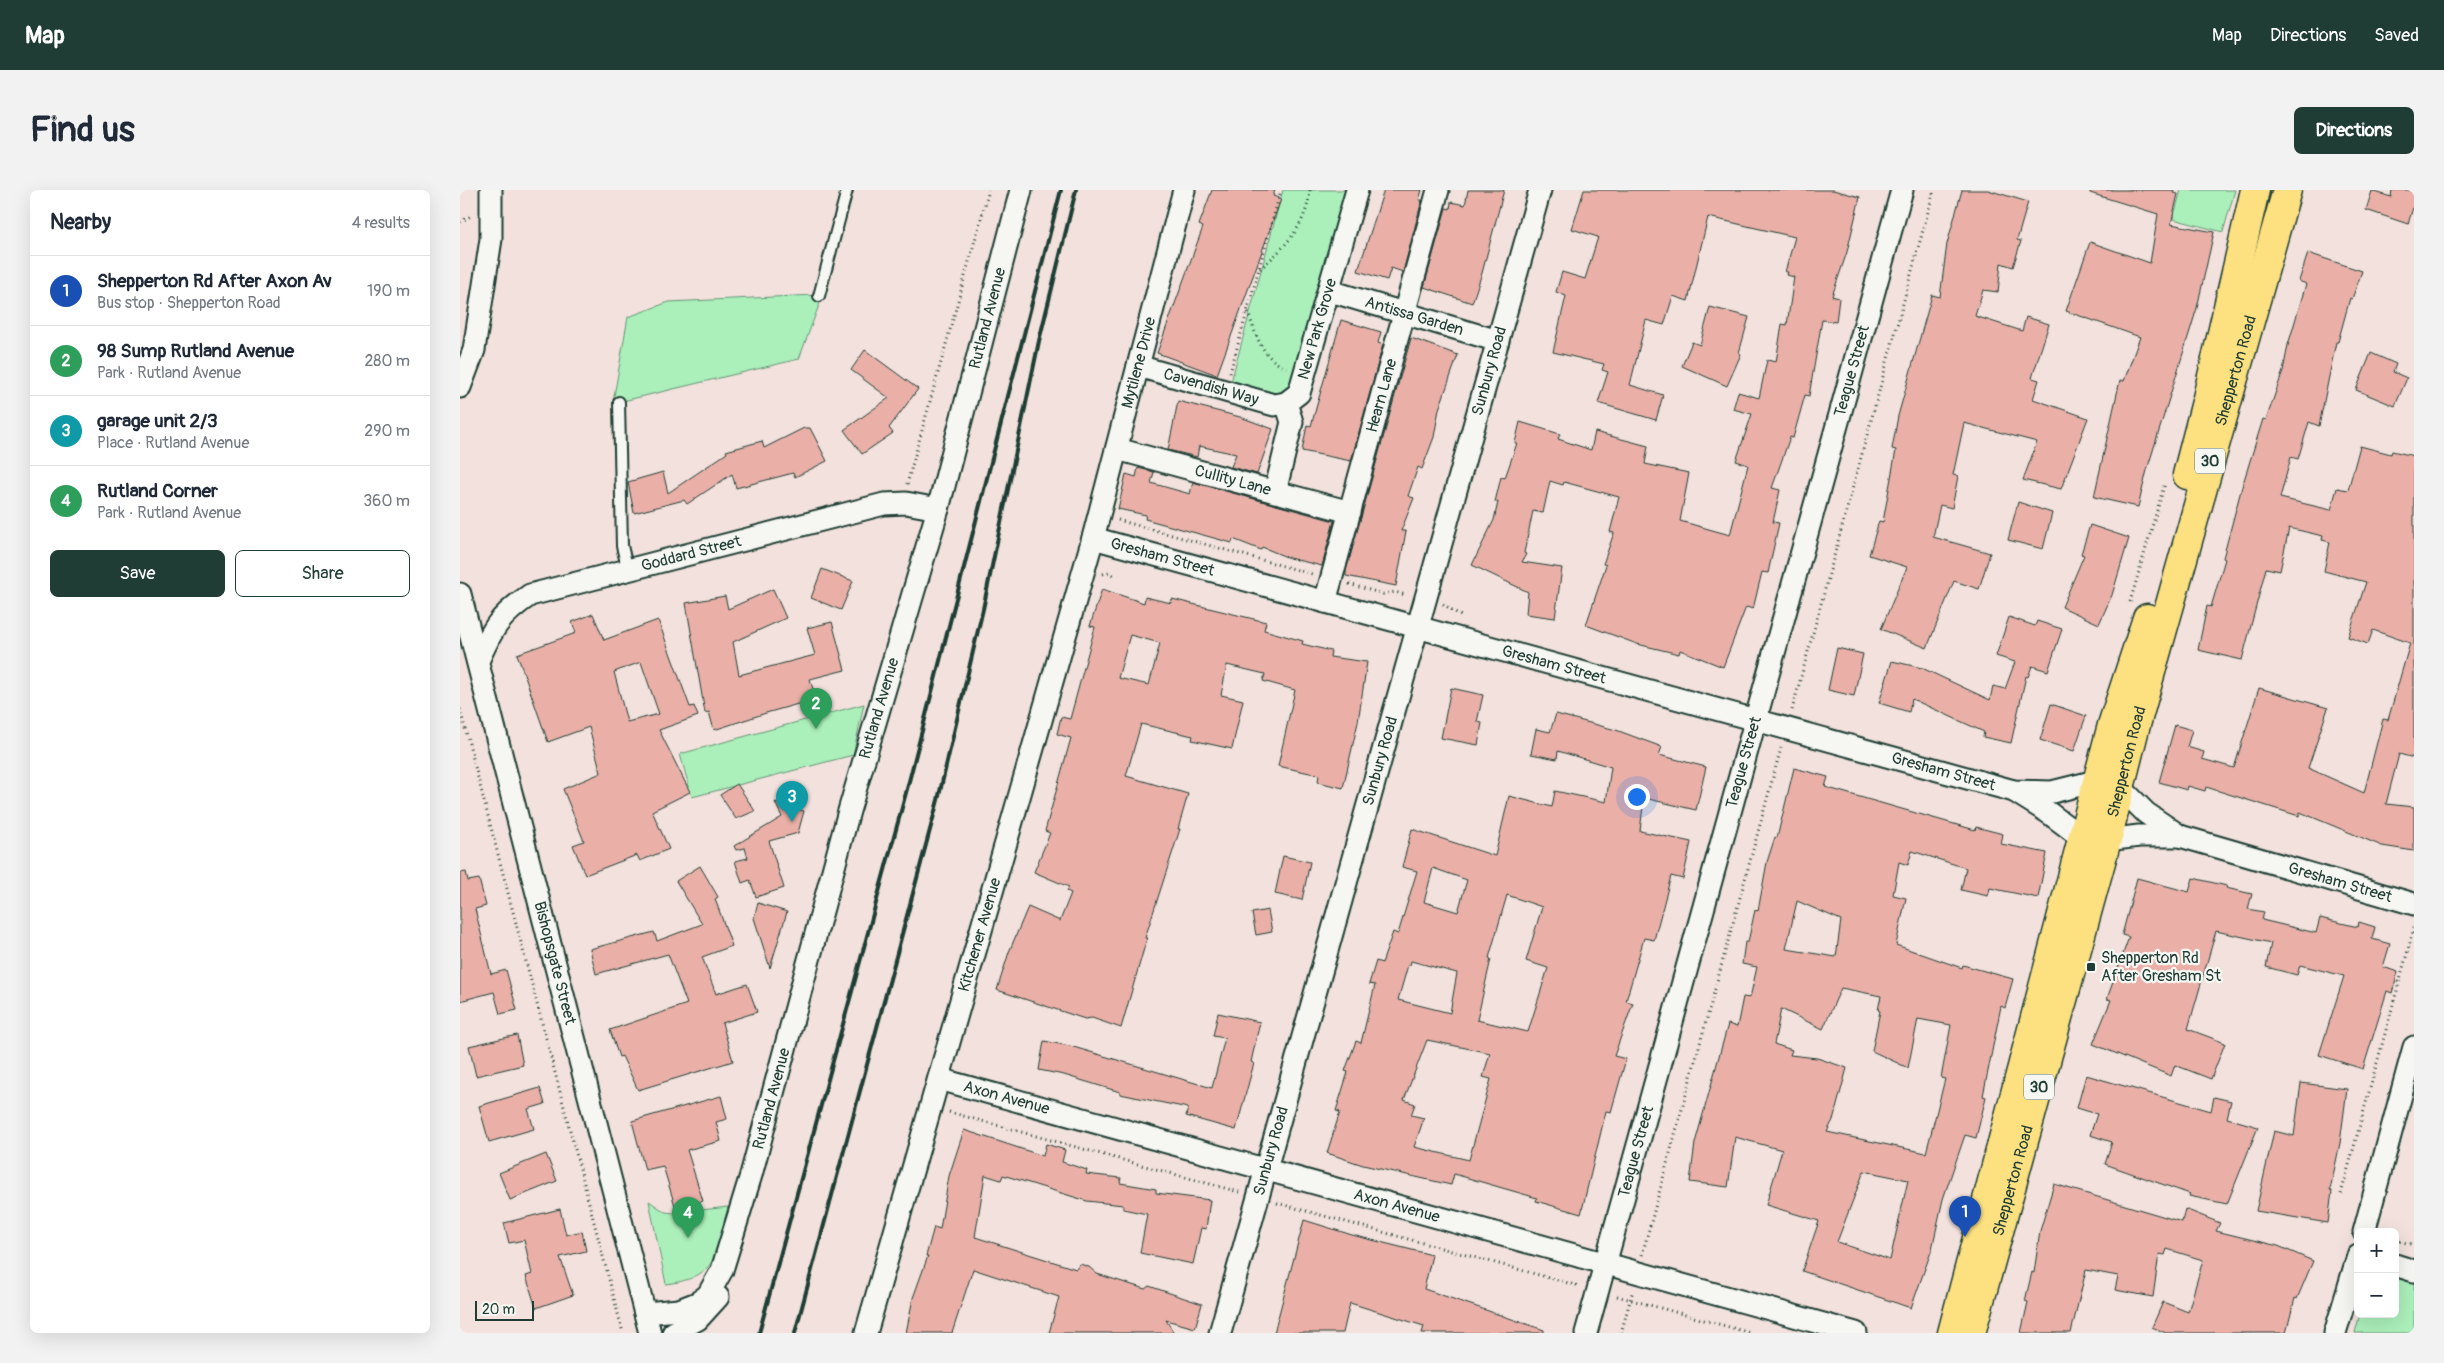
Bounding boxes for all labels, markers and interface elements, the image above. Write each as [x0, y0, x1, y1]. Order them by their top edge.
text: Map [25, 21, 65, 50]
text: Map [2212, 24, 2242, 47]
text: Directions [2270, 24, 2346, 47]
text: Saved [2374, 24, 2419, 47]
button: Directions [2294, 107, 2414, 154]
text: Find us [30, 108, 135, 152]
text: Nearby [50, 209, 111, 236]
text: 4 results [352, 213, 410, 233]
street label: Rutland Avenue [965, 265, 1010, 371]
text: Shepperton Rd After Axon Av [97, 269, 332, 293]
street label: New Park Grove [1293, 276, 1341, 382]
text: 1 [63, 281, 69, 301]
text: 190 m [367, 281, 410, 301]
street label: Antissa Garden [1363, 292, 1466, 340]
text: Bus stop · Shepperton Road [97, 293, 281, 313]
street label: Shepperton Road [2211, 313, 2261, 428]
street label: Mytilene Drive [1117, 315, 1160, 411]
street label: Teague Street [1830, 323, 1874, 419]
street label: Sunbury Road [1467, 324, 1511, 418]
text: 98 Sump Rutland Avenue [97, 339, 294, 363]
text: 2 [62, 351, 70, 371]
text: 280 m [364, 351, 410, 371]
street label: Hearn Lane [1362, 356, 1401, 435]
text: Park · Rutland Avenue [97, 363, 241, 383]
street label: Cavendish Way [1161, 364, 1261, 410]
text: garage unit 2/3 [97, 409, 218, 433]
text: 3 [62, 421, 70, 441]
text: 290 m [364, 421, 410, 441]
text: Place · Rutland Avenue [97, 433, 249, 453]
road number: 30 [2195, 448, 2225, 474]
street label: Cullity Lane [1193, 460, 1273, 500]
text: Rutland Corner [97, 479, 218, 503]
text: 4 [61, 491, 71, 511]
text: 360 m [363, 491, 410, 511]
text: Park · Rutland Avenue [97, 503, 241, 523]
street label: Goddard Street [639, 531, 744, 576]
street label: Gresham Street [1108, 533, 1217, 581]
button: Save [50, 550, 225, 597]
button: Share [235, 550, 410, 597]
street label: Gresham Street [1500, 641, 1609, 689]
street label: Rutland Avenue [855, 655, 904, 761]
pin: 2 [800, 688, 832, 729]
street label: Shepperton Road [2103, 704, 2151, 820]
street label: Sunbury Road [1358, 714, 1402, 808]
street label: Teague Street [1722, 714, 1766, 810]
street label: Gresham Street [1889, 748, 1998, 796]
pin: 3 [776, 781, 808, 822]
your location [1624, 784, 1650, 810]
street label: Gresham Street [2286, 858, 2395, 907]
street label: Kitchener Avenue [954, 876, 1005, 994]
street label: Bishopsgate Street [529, 899, 580, 1027]
place label: Shepperton Rd After Gresham St [2101, 948, 2221, 986]
marker: Shepperton Rd After Gresham St [2085, 961, 2097, 973]
street label: Rutland Avenue [748, 1046, 795, 1152]
road number: 30 [2024, 1074, 2054, 1100]
street label: Axon Avenue [961, 1076, 1052, 1119]
street label: Teague Street [1614, 1103, 1658, 1200]
street label: Sunbury Road [1249, 1104, 1293, 1198]
street label: Shepperton Road [1988, 1123, 2038, 1238]
street label: Axon Avenue [1351, 1184, 1442, 1227]
pin: 1 [1949, 1196, 1981, 1237]
pin: 4 [672, 1197, 704, 1238]
map controls [2354, 1228, 2399, 1318]
button: + [2354, 1228, 2399, 1273]
button: − [2354, 1273, 2399, 1318]
scale bar [475, 1298, 534, 1321]
text: 20 m [482, 1301, 515, 1318]

